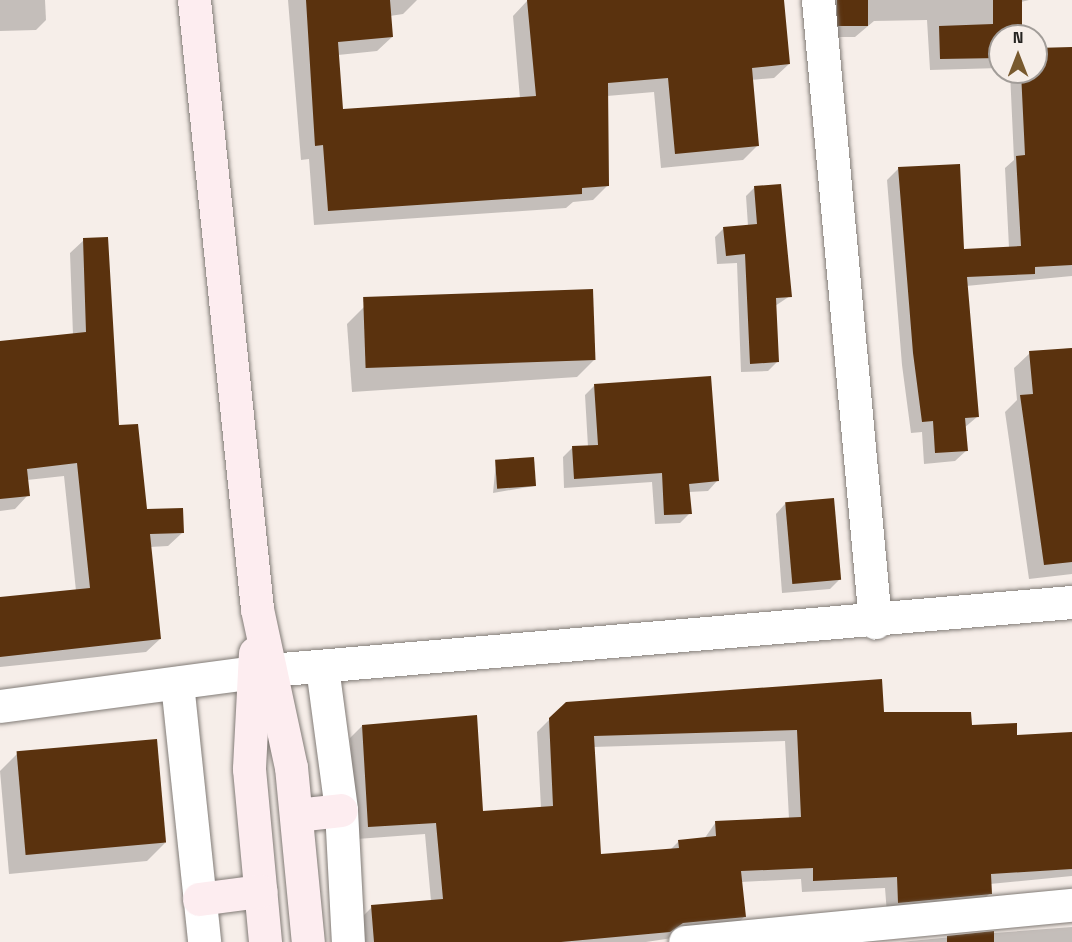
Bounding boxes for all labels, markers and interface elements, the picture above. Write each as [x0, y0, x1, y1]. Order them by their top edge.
north arrow [988, 24, 1048, 84]
text: N [1013, 27, 1023, 48]

